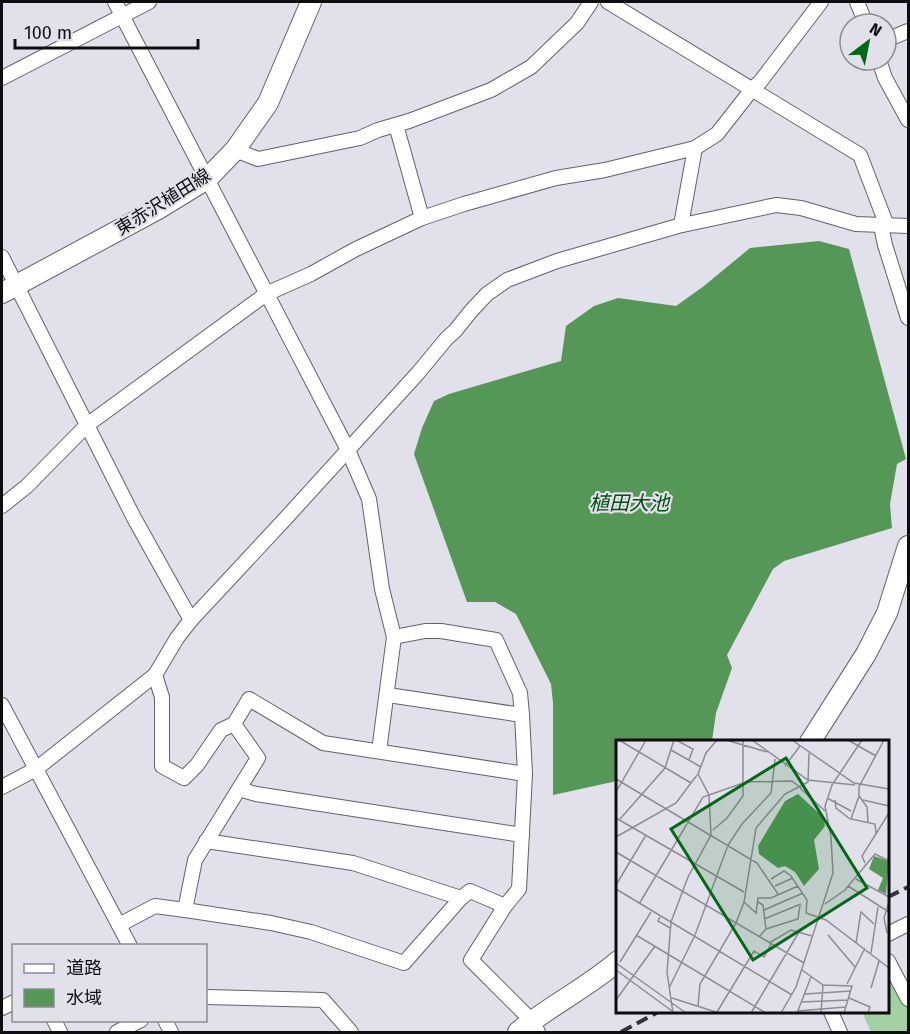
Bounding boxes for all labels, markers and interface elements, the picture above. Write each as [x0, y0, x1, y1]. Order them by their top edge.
scale bar [15, 12, 198, 50]
north arrow [838, 12, 898, 72]
text: N [866, 19, 885, 41]
text: 100 m [24, 22, 72, 44]
street label: 東赤沢植田線 [111, 164, 215, 240]
water label: 植田大池 [589, 491, 671, 515]
inset map [616, 740, 889, 1013]
legend [12, 944, 207, 1022]
text: 道路 [66, 957, 102, 979]
text: 水域 [66, 987, 102, 1009]

